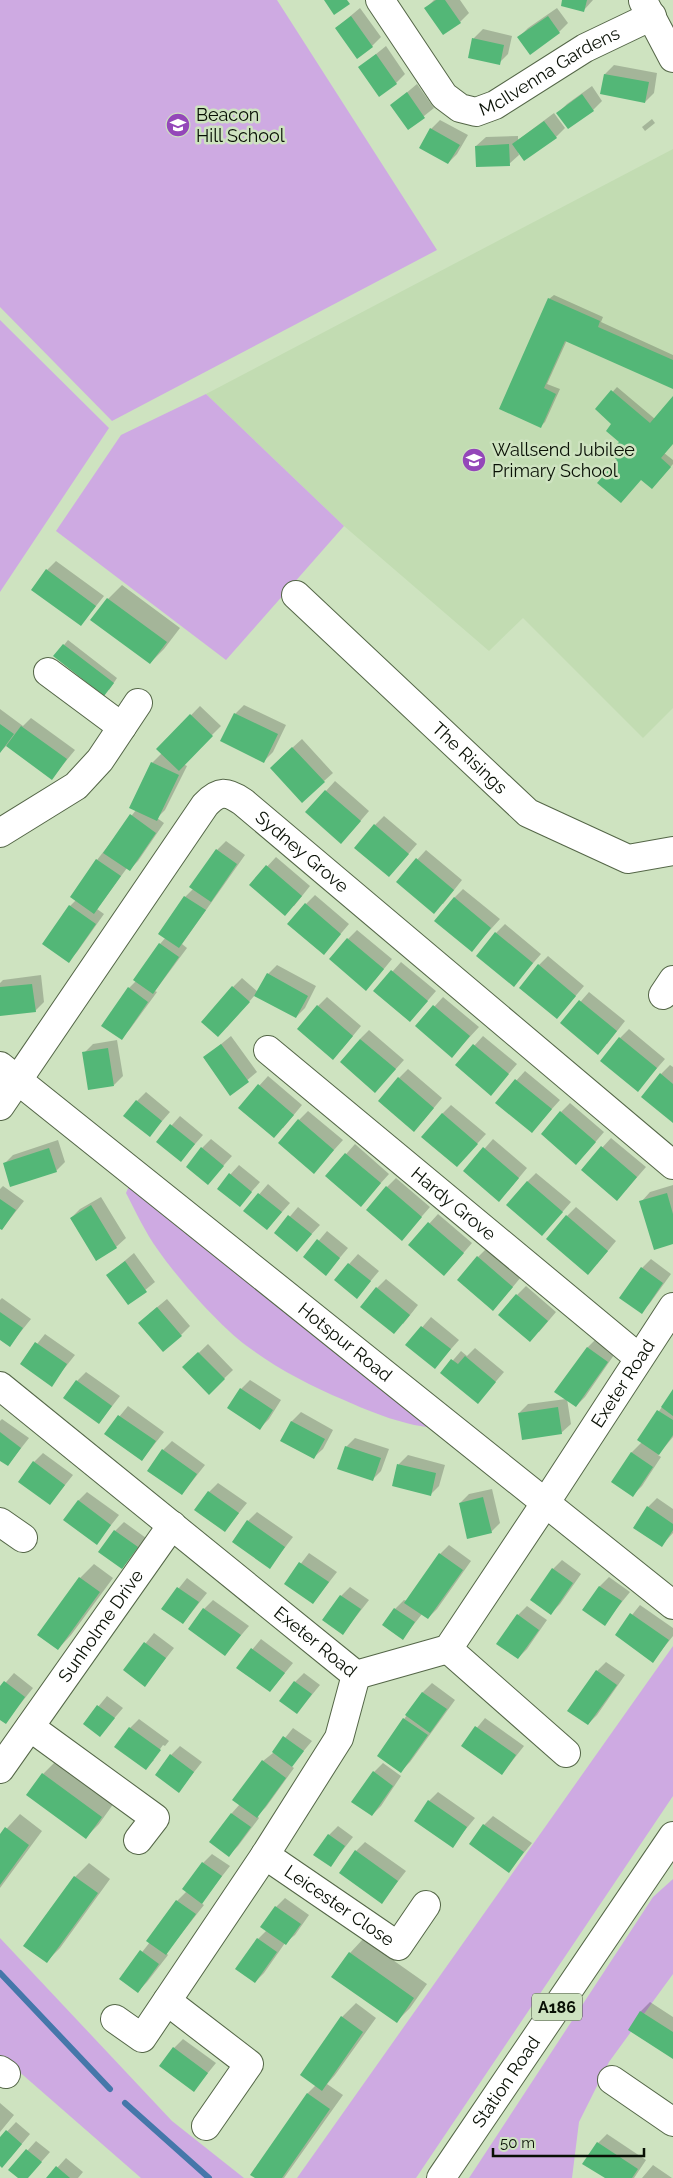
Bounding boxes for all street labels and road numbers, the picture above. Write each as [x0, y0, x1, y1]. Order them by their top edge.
street label: McIlvenna Gardens [476, 22, 623, 120]
street label: The Risings [428, 717, 512, 798]
street label: Sydney Grove [252, 806, 353, 897]
street label: Hardy Grove [407, 1162, 501, 1245]
street label: Hotspur Road [294, 1298, 396, 1386]
street label: Exeter Road [586, 1336, 659, 1431]
street label: Sunholme Drive [54, 1565, 148, 1686]
street label: Exeter Road [270, 1602, 361, 1681]
street label: Leicester Close [281, 1861, 399, 1950]
road number: A186 [532, 1994, 582, 2020]
street label: Station Road [467, 2032, 544, 2131]

